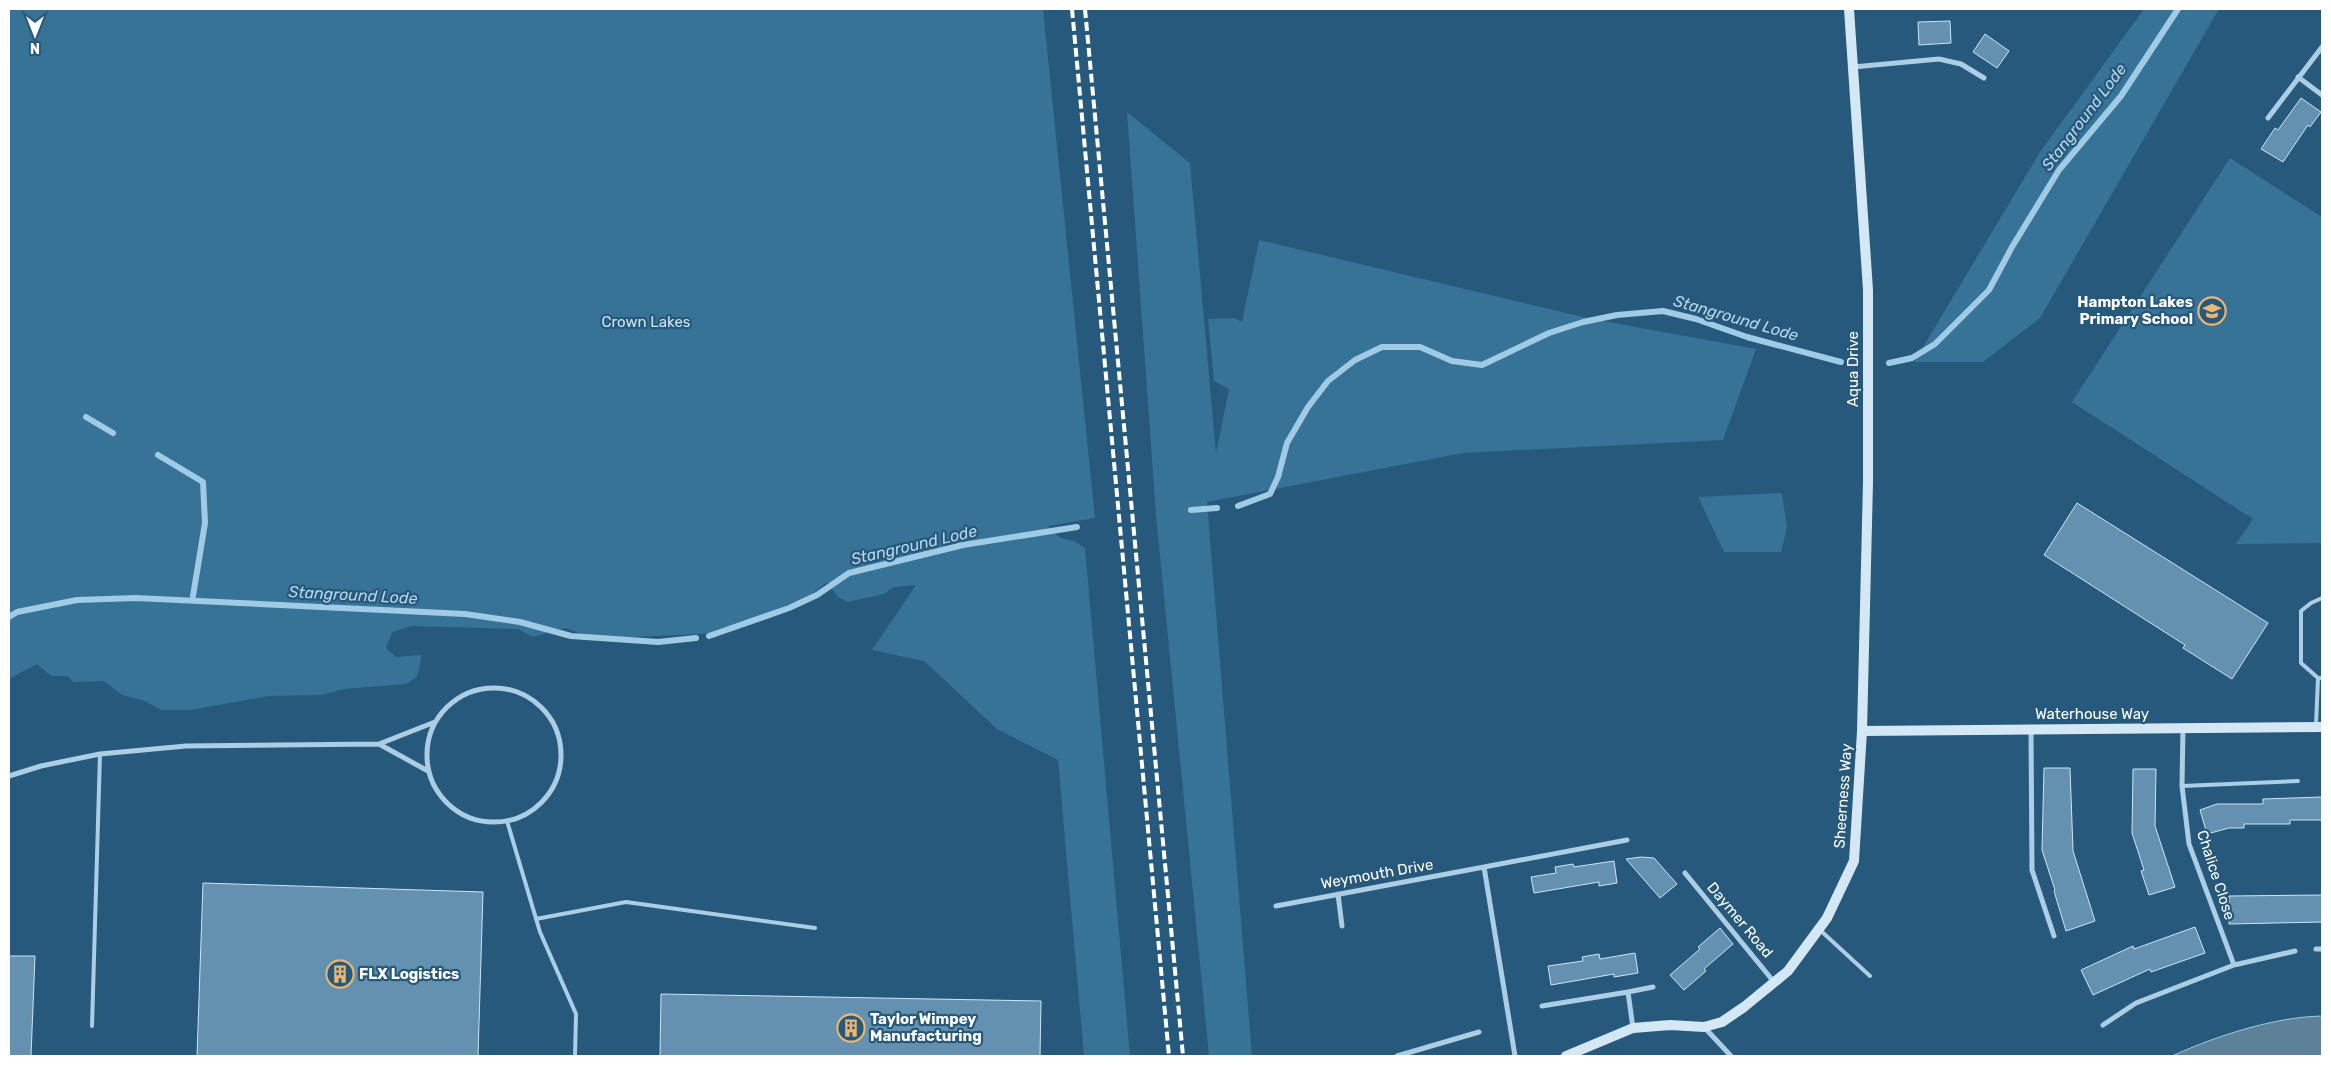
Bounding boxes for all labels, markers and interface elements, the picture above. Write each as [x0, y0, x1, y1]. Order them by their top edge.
north arrow [10, 10, 60, 60]
text: N [30, 39, 40, 56]
water label: Stanground Lode [2038, 60, 2130, 174]
water label: Stanground Lode [1671, 291, 1801, 345]
place label: Hampton Lakes Primary School [2077, 293, 2193, 328]
school or university icon: Hampton Lakes Primary School [2197, 296, 2227, 326]
park label: Crown Lakes [602, 313, 691, 331]
street label: Aqua Drive [1844, 331, 1862, 407]
water label: Stanground Lode [849, 521, 979, 569]
water label: Stanground Lode [288, 582, 418, 608]
street label: Waterhouse Way [2035, 705, 2149, 723]
street label: Sheerness Way [1830, 743, 1856, 849]
street label: Chalice Close [2193, 828, 2239, 922]
street label: Weymouth Drive [1319, 855, 1435, 893]
street label: Daymer Road [1703, 879, 1777, 961]
building icon: FLX Logistics [325, 959, 355, 989]
place label: FLX Logistics [359, 965, 459, 983]
place label: Taylor Wimpey Manufacturing [870, 1010, 982, 1045]
building icon: Taylor Wimpey Manufacturing [836, 1013, 866, 1043]

